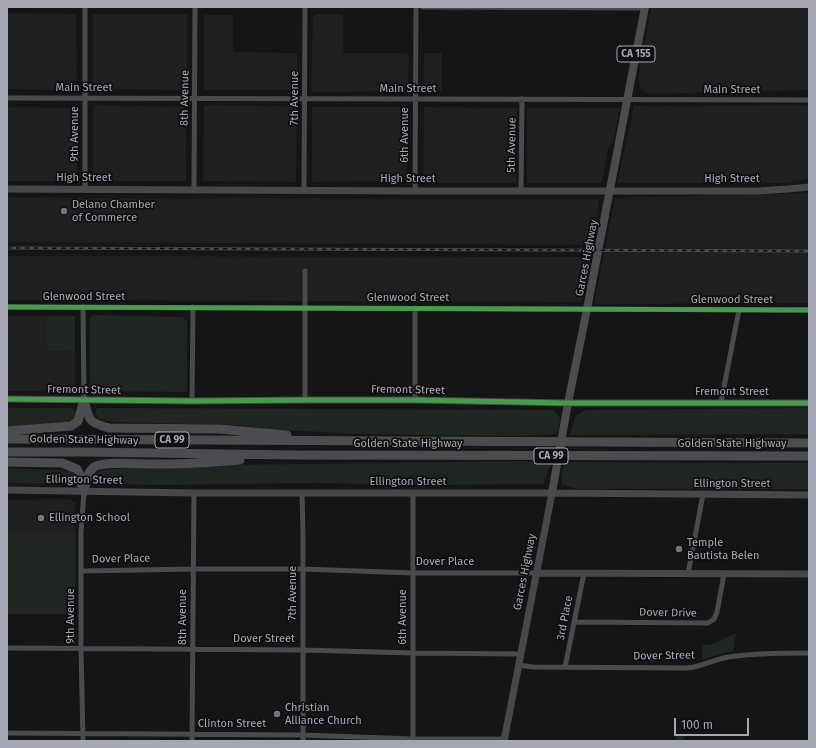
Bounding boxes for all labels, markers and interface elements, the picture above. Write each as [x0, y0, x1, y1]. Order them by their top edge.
road number: CA 155 [617, 46, 655, 62]
street label: 8th Avenue [178, 70, 192, 126]
street label: 7th Avenue [288, 71, 302, 125]
street label: Main Street [56, 81, 112, 95]
street label: Main Street [380, 82, 436, 96]
street label: Main Street [704, 83, 760, 97]
street label: 9th Avenue [68, 106, 82, 162]
street label: 6th Avenue [398, 107, 412, 163]
street label: 5th Avenue [505, 117, 519, 173]
street label: High Street [56, 171, 112, 185]
street label: High Street [380, 172, 436, 186]
street label: High Street [704, 172, 760, 186]
place label: Delano Chamber of Commerce [72, 198, 155, 224]
marker: Delano Chamber of Commerce [59, 206, 69, 216]
street label: Garces Highway [573, 219, 601, 297]
street label: Glenwood Street [43, 290, 125, 304]
street label: Glenwood Street [367, 291, 449, 305]
street label: Glenwood Street [691, 293, 773, 307]
street label: Fremont Street [47, 383, 121, 397]
street label: Fremont Street [371, 383, 445, 397]
street label: Fremont Street [695, 385, 769, 399]
street label: Golden State Highway [29, 432, 139, 448]
road number: CA 99 [155, 432, 189, 448]
street label: Golden State Highway [354, 437, 462, 451]
street label: Golden State Highway [678, 437, 786, 451]
road number: CA 99 [534, 448, 568, 464]
street label: Ellington Street [45, 473, 123, 487]
street label: Ellington Street [370, 475, 446, 489]
street label: Ellington Street [694, 477, 770, 491]
place label: Ellington School [49, 511, 130, 525]
marker: Ellington School [36, 513, 46, 523]
street label: Garces Highway [511, 533, 539, 611]
place label: Temple Bautista Belen [687, 536, 759, 562]
marker: Temple Bautista Belen [674, 544, 684, 554]
street label: Dover Place [92, 552, 150, 566]
street label: Dover Place [416, 555, 474, 569]
street label: 7th Avenue [286, 566, 300, 620]
street label: 9th Avenue [64, 588, 78, 644]
street label: 8th Avenue [176, 589, 190, 645]
street label: 6th Avenue [396, 589, 410, 645]
street label: 3rd Place [554, 594, 576, 642]
street label: Dover Drive [639, 606, 697, 620]
street label: Dover Street [233, 632, 295, 646]
street label: Dover Street [633, 649, 695, 663]
place label: Christian Alliance Church [285, 701, 362, 727]
marker: Christian Alliance Church [272, 709, 282, 719]
scale bar [676, 710, 751, 736]
street label: Clinton Street [198, 717, 266, 731]
text: 100 m [681, 718, 713, 732]

